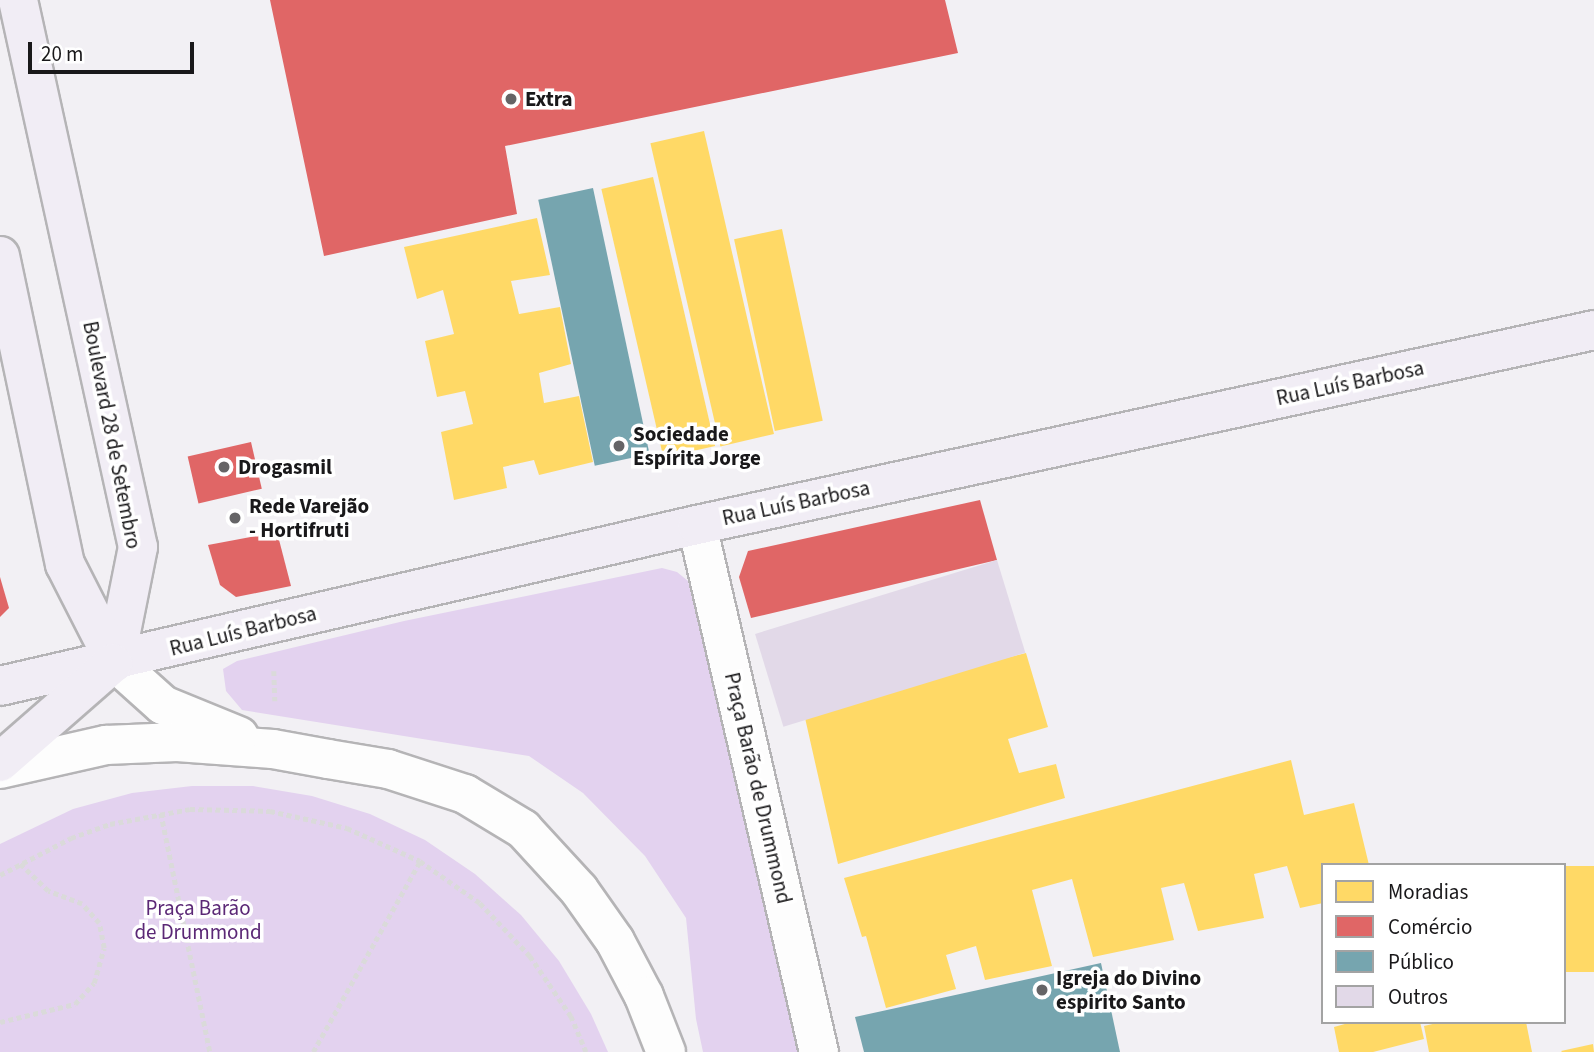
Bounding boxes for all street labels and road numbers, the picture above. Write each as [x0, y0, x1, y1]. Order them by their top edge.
street label: Boulevard 28 de Setembro [78, 319, 146, 551]
street label: Rua Luís Barbosa [1274, 355, 1426, 411]
street label: Rua Luís Barbosa [720, 475, 872, 531]
street label: Rua Luís Barbosa [167, 601, 319, 661]
street label: Praça Barão de Drummond [719, 670, 797, 906]

